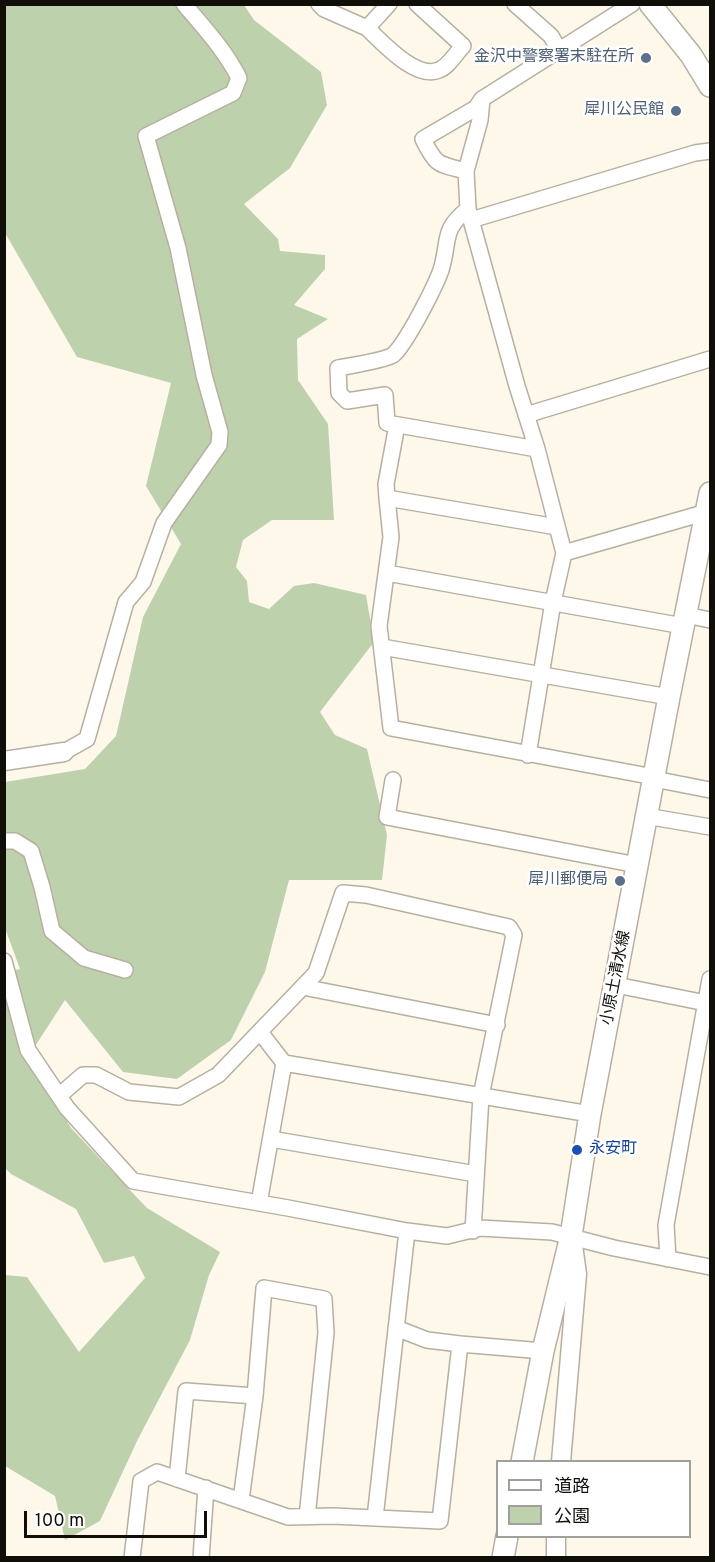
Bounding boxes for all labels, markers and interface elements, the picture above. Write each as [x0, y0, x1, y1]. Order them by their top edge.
place label: 金沢中警察署末駐在所 [474, 48, 634, 68]
marker: 金沢中警察署末駐在所 [639, 51, 653, 65]
place label: 犀川公民館 [584, 101, 664, 121]
marker: 犀川公民館 [669, 104, 683, 118]
place label: 犀川郵便局 [528, 871, 608, 891]
marker: 犀川郵便局 [613, 874, 627, 888]
street label: 小原土清水線 [598, 929, 636, 1027]
place label: 永安町 [589, 1140, 637, 1160]
marker: 永安町 [570, 1143, 584, 1157]
legend [496, 1460, 691, 1538]
text: 道路 [554, 1476, 590, 1499]
scale bar [27, 1499, 210, 1537]
text: 公園 [554, 1506, 590, 1529]
text: 100 m [35, 1510, 84, 1533]

